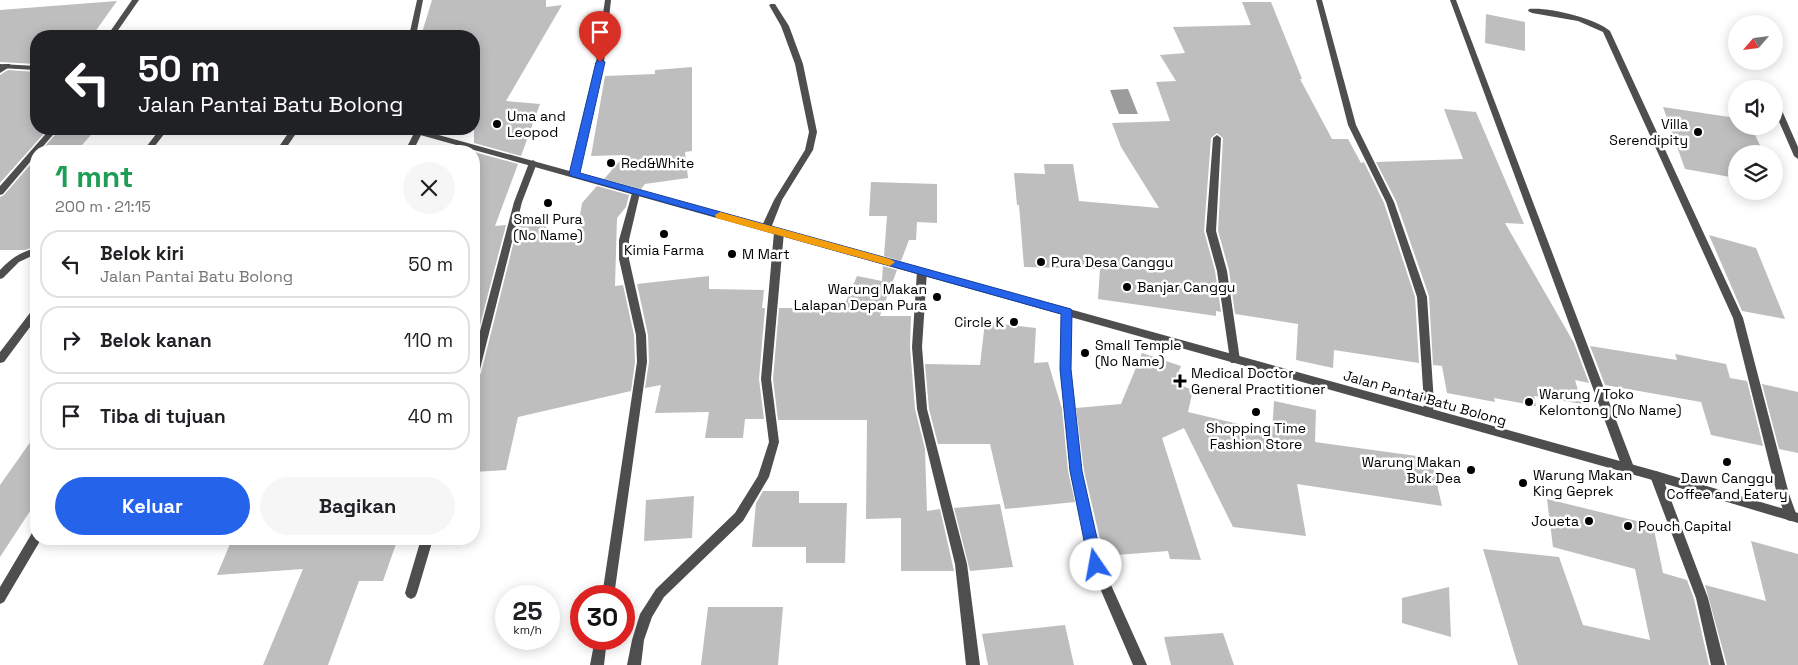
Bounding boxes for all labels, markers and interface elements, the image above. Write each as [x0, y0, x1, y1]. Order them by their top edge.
pin [579, 11, 621, 62]
north arrow [1728, 15, 1782, 70]
map controls [1728, 15, 1783, 200]
icon: arrive [586, 18, 614, 46]
text: 50 m [138, 47, 220, 91]
icon: left [55, 50, 120, 115]
button: sound [1728, 80, 1783, 135]
text: Jalan Pantai Batu Bolong [138, 90, 403, 118]
place label: Uma and Leopod [507, 107, 566, 141]
place label: Villa Serendipity [1609, 115, 1688, 149]
marker: Uma and Leopod [491, 118, 503, 130]
marker: Villa Serendipity [1692, 126, 1704, 138]
button: layers [1728, 145, 1783, 200]
place label: Red&White [621, 154, 694, 172]
text: 1 mnt [55, 157, 134, 196]
marker: Red&White [605, 157, 617, 169]
button: close [403, 162, 455, 214]
text: 200 m · 21:15 [55, 196, 151, 217]
marker: Small Pura (No Name) [542, 197, 554, 209]
place label: Small Pura (No Name) [513, 210, 583, 244]
marker: Kimia Farma [658, 228, 670, 240]
text: Belok kiri [100, 241, 184, 266]
place label: Kimia Farma [624, 241, 704, 259]
place label: M Mart [742, 245, 790, 263]
marker: M Mart [726, 248, 738, 260]
icon: left [57, 250, 85, 278]
text: 50 m [408, 252, 453, 277]
place label: Pura Desa Canggu [1051, 253, 1173, 271]
marker: Pura Desa Canggu [1035, 256, 1047, 268]
text: Jalan Pantai Batu Bolong [100, 266, 293, 287]
place label: Banjar Canggu [1137, 278, 1235, 296]
place label: Warung Makan Lalapan Depan Pura [794, 280, 927, 314]
marker: Banjar Canggu [1121, 281, 1133, 293]
marker: Warung Makan Lalapan Depan Pura [931, 291, 943, 303]
place label: Circle K [954, 313, 1004, 331]
marker: Circle K [1008, 316, 1020, 328]
icon: right [57, 326, 85, 354]
text: Belok kanan [100, 328, 212, 353]
text: 110 m [404, 328, 453, 353]
place label: Small Temple (No Name) [1095, 336, 1182, 370]
marker: Small Temple (No Name) [1079, 347, 1091, 359]
place label: Medical Doctor General Practitioner [1191, 364, 1325, 398]
street label: Jalan Pantai Batu Bolong [1341, 366, 1509, 430]
marker: Medical Doctor General Practitioner [1173, 374, 1187, 388]
place label: Warung / Toko Kelontong (No Name) [1539, 385, 1682, 419]
marker: Warung / Toko Kelontong (No Name) [1523, 396, 1535, 408]
icon: arrive [57, 402, 85, 430]
text: Tiba di tujuan [100, 404, 226, 429]
text: 40 m [408, 404, 453, 429]
marker: Shopping Time Fashion Store [1250, 406, 1262, 418]
place label: Shopping Time Fashion Store [1206, 419, 1306, 453]
place label: Warung Makan Buk Dea [1362, 453, 1461, 487]
marker: Dawn Canggu Coffee and Eatery [1721, 456, 1733, 468]
marker: Warung Makan Buk Dea [1465, 464, 1477, 476]
place label: Warung Makan King Geprek [1533, 466, 1632, 500]
place label: Dawn Canggu Coffee and Eatery [1667, 469, 1787, 503]
button: Keluar [55, 477, 250, 535]
button: Bagikan [260, 477, 455, 535]
marker: Warung Makan King Geprek [1517, 477, 1529, 489]
place label: Joueta [1531, 512, 1579, 530]
marker: Joueta [1583, 515, 1595, 527]
place label: Pouch Capital [1638, 517, 1731, 535]
marker: Pouch Capital [1622, 520, 1634, 532]
position arrow [1069, 538, 1121, 590]
speed limit sign: 30 [570, 585, 635, 650]
text: 25 [513, 595, 542, 627]
text: km/h [513, 622, 542, 638]

